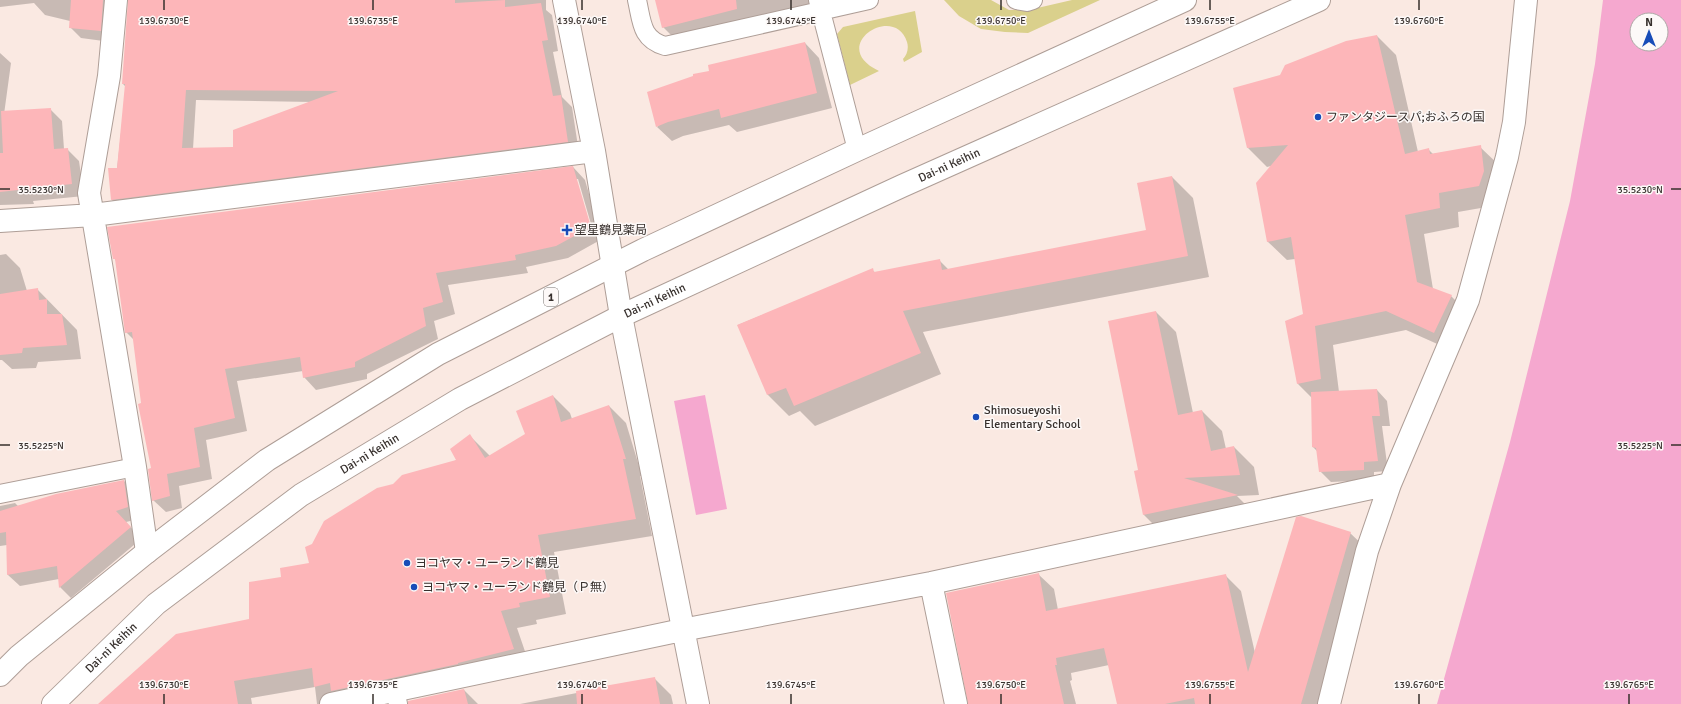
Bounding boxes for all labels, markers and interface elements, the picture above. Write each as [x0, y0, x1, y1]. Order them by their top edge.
north arrow [1629, 12, 1669, 52]
text: 139.6730°E [139, 15, 189, 27]
text: 139.6735°E [348, 15, 398, 27]
text: 139.6740°E [557, 15, 607, 27]
text: 139.6745°E [766, 15, 816, 27]
text: 139.6750°E [976, 15, 1026, 27]
text: 139.6755°E [1185, 15, 1235, 27]
text: 139.6760°E [1394, 15, 1444, 27]
text: N [1645, 16, 1653, 29]
place label: ファンタジースパ;おふろの国 [1326, 110, 1485, 125]
marker: ファンタジースパ;おふろの国 [1313, 112, 1323, 122]
street label: Dai-ni Keihin [916, 145, 983, 186]
text: 35.5230°N [18, 184, 64, 196]
text: 35.5230°N [1617, 184, 1663, 196]
place label: 望星鶴見薬局 [575, 223, 647, 238]
marker: 望星鶴見薬局 [562, 225, 572, 235]
street label: Dai-ni Keihin [622, 280, 688, 322]
road number: 1 [544, 288, 558, 306]
place label: Shimosueyoshi Elementary School [984, 403, 1081, 432]
marker: Shimosueyoshi Elementary School [971, 412, 981, 422]
street label: Dai-ni Keihin [338, 431, 402, 478]
text: 35.5225°N [18, 440, 64, 452]
text: 35.5225°N [1617, 440, 1663, 452]
place label: ヨコヤマ・ユーランド鶴見 [415, 556, 559, 571]
marker: ヨコヤマ・ユーランド鶴見 [402, 558, 412, 568]
place label: ヨコヤマ・ユーランド鶴見（Ｐ無） [422, 580, 614, 595]
marker: ヨコヤマ・ユーランド鶴見（Ｐ無） [409, 582, 419, 592]
street label: Dai-ni Keihin [82, 619, 140, 676]
text: 139.6730°E [139, 679, 189, 691]
text: 139.6735°E [348, 679, 398, 691]
text: 139.6740°E [557, 679, 607, 691]
text: 139.6745°E [766, 679, 816, 691]
text: 139.6750°E [976, 679, 1026, 691]
text: 139.6755°E [1185, 679, 1235, 691]
text: 139.6760°E [1394, 679, 1444, 691]
text: 139.6765°E [1604, 679, 1654, 691]

